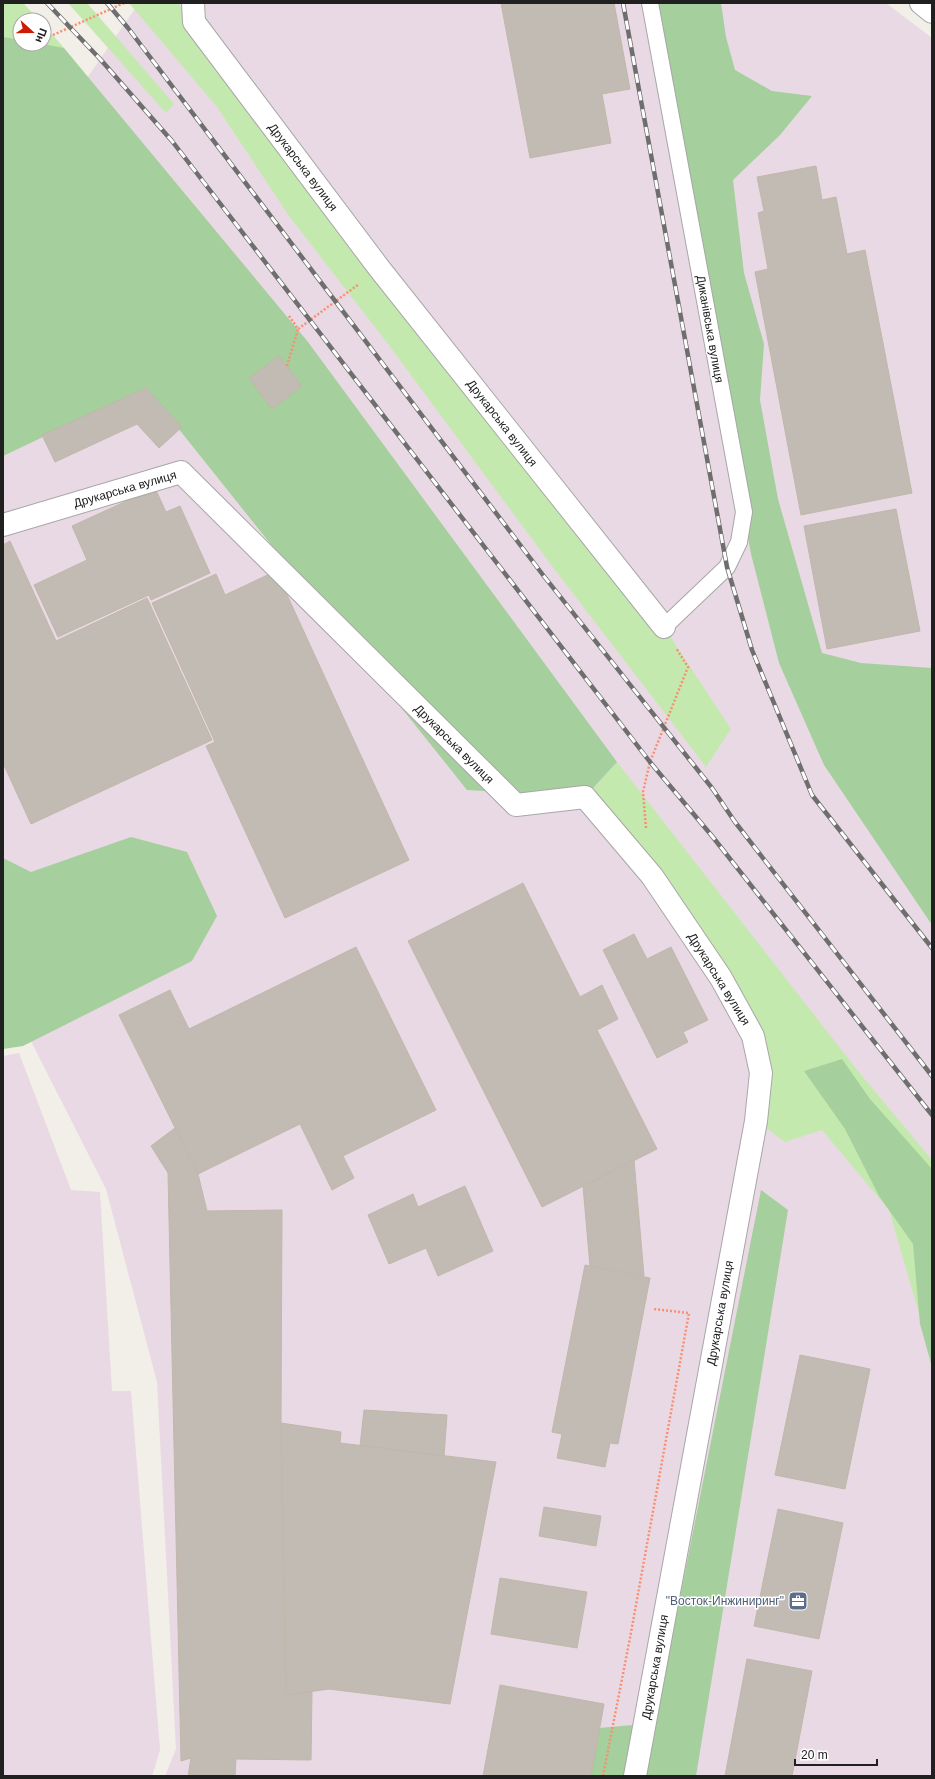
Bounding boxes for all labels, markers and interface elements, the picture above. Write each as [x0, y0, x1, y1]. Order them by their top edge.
north arrow [12, 12, 52, 52]
text: Пн [33, 27, 50, 45]
street label: Друкарська вулиця [265, 120, 341, 214]
street label: Диканівська вулиця [694, 274, 726, 384]
street label: Друкарська вулиця [464, 377, 540, 469]
street label: Друкарська вулиця [72, 468, 178, 510]
street label: Друкарська вулиця [411, 701, 497, 787]
street label: Друкарська вулиця [685, 930, 753, 1028]
street label: Друкарська вулиця [704, 1259, 736, 1367]
office icon: "Восток-Инжиниринг" [787, 1590, 809, 1612]
place label: "Восток-Инжиниринг" [666, 1594, 784, 1608]
street label: Друкарська вулиця [639, 1613, 671, 1721]
scale bar [795, 1741, 877, 1767]
text: 20 m [801, 1748, 828, 1762]

